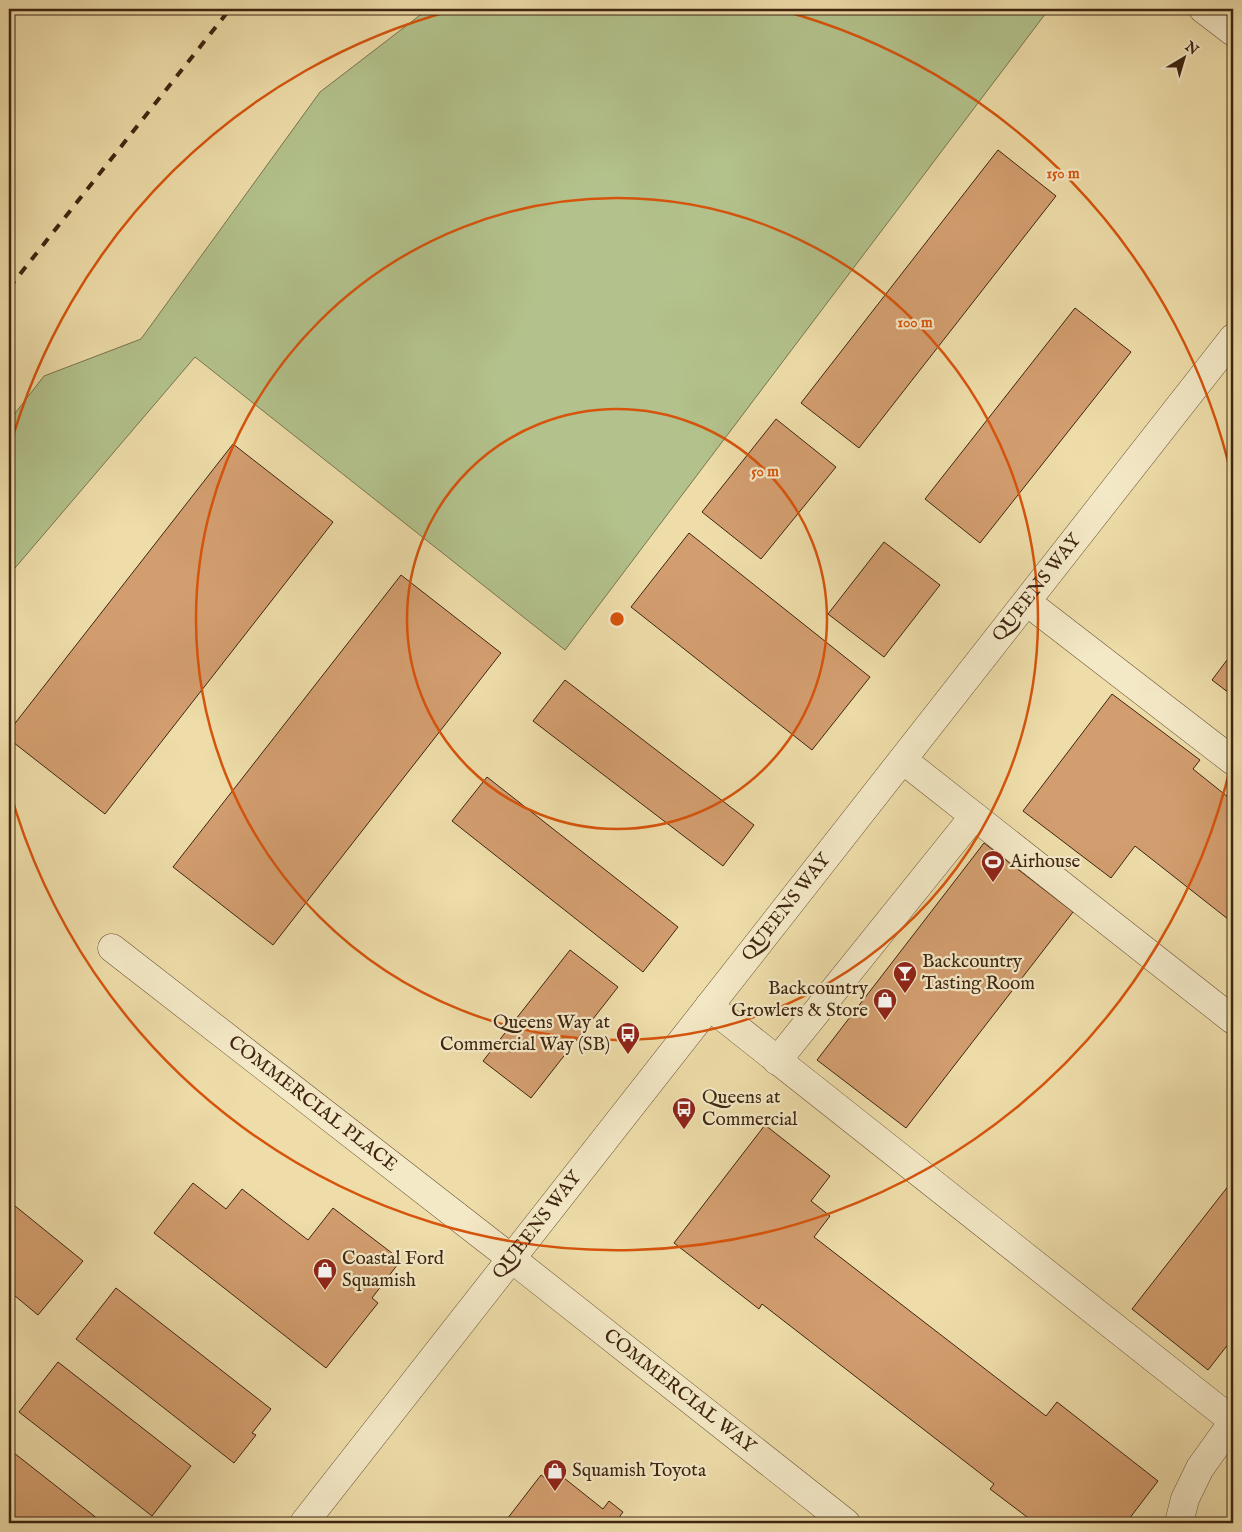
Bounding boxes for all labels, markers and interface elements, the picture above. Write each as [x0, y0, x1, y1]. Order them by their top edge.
north arrow [1160, 32, 1210, 82]
text: N [1180, 37, 1202, 59]
text: 150 m [1046, 164, 1080, 183]
text: 100 m [897, 313, 933, 332]
text: 50 m [751, 462, 779, 481]
street label: QUEENS WAY [987, 528, 1087, 647]
centre of rings [608, 610, 626, 628]
street label: QUEENS WAY [737, 848, 837, 966]
sports icon: Airhouse [980, 849, 1006, 883]
place label: Airhouse [1009, 850, 1081, 874]
place label: Backcountry Tasting Room [922, 950, 1035, 996]
bar icon: Backcountry Tasting Room [892, 960, 918, 994]
place label: Backcountry Growlers & Store [731, 977, 869, 1023]
shop icon: Backcountry Growlers & Store [872, 987, 898, 1021]
place label: Queens Way at Commercial Way (SB) [440, 1011, 610, 1057]
bus stop icon: Queens Way at Commercial Way (SB) [615, 1021, 641, 1055]
street label: COMMERCIAL PLACE [223, 1030, 402, 1177]
place label: Queens at Commercial [702, 1086, 798, 1132]
bus stop icon: Queens at Commercial [671, 1096, 697, 1130]
street label: QUEENS WAY [487, 1166, 588, 1284]
place label: Coastal Ford Squamish [342, 1247, 445, 1293]
shop icon: Coastal Ford Squamish [312, 1257, 338, 1291]
street label: COMMERCIAL WAY [598, 1324, 761, 1459]
shop icon: Squamish Toyota [542, 1458, 568, 1492]
place label: Squamish Toyota [572, 1459, 707, 1483]

